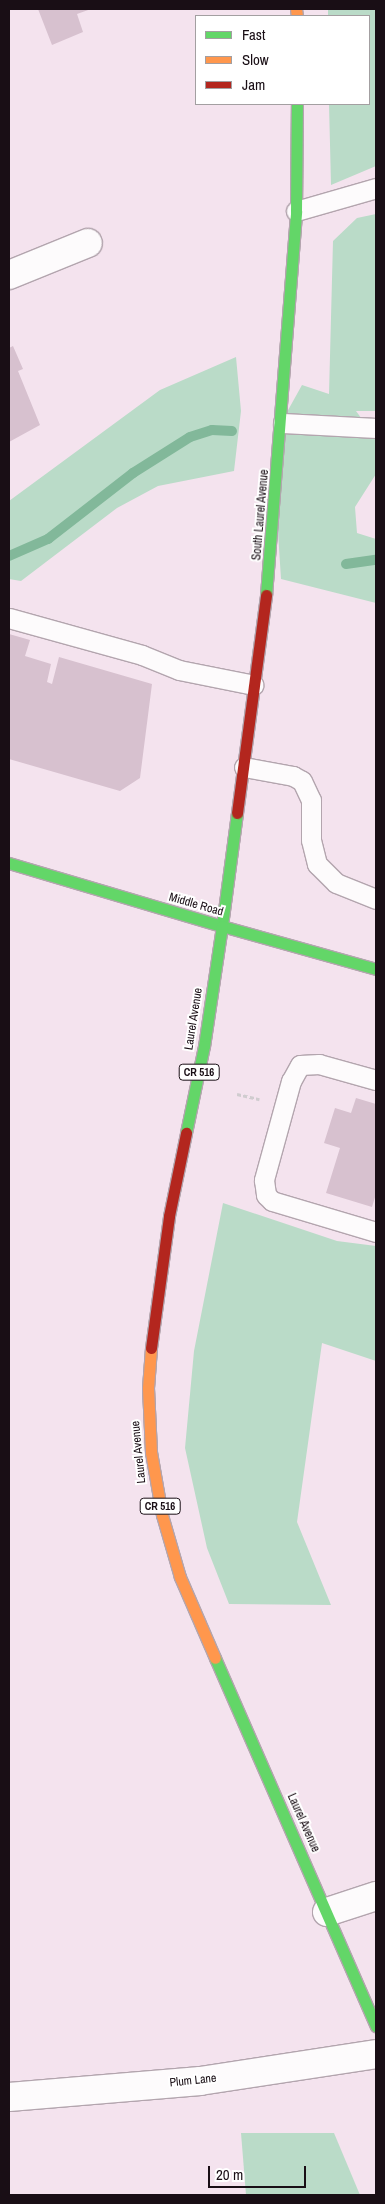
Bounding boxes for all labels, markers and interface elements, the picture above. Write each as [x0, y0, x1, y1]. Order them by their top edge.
legend [195, 15, 370, 105]
text: Fast [242, 24, 265, 45]
text: Slow [242, 49, 269, 70]
text: Jam [242, 74, 265, 95]
street label: South Laurel Avenue [250, 469, 272, 561]
street label: Middle Road [167, 890, 225, 920]
street label: Laurel Avenue [182, 987, 206, 1051]
road number: CR 516 [178, 1064, 220, 1080]
street label: Laurel Avenue [129, 1420, 149, 1484]
road number: CR 516 [139, 1498, 181, 1514]
street label: Laurel Avenue [284, 1791, 322, 1855]
street label: Plum Lane [169, 2071, 217, 2091]
scale bar [210, 2156, 308, 2188]
text: 20 m [216, 2164, 243, 2185]

